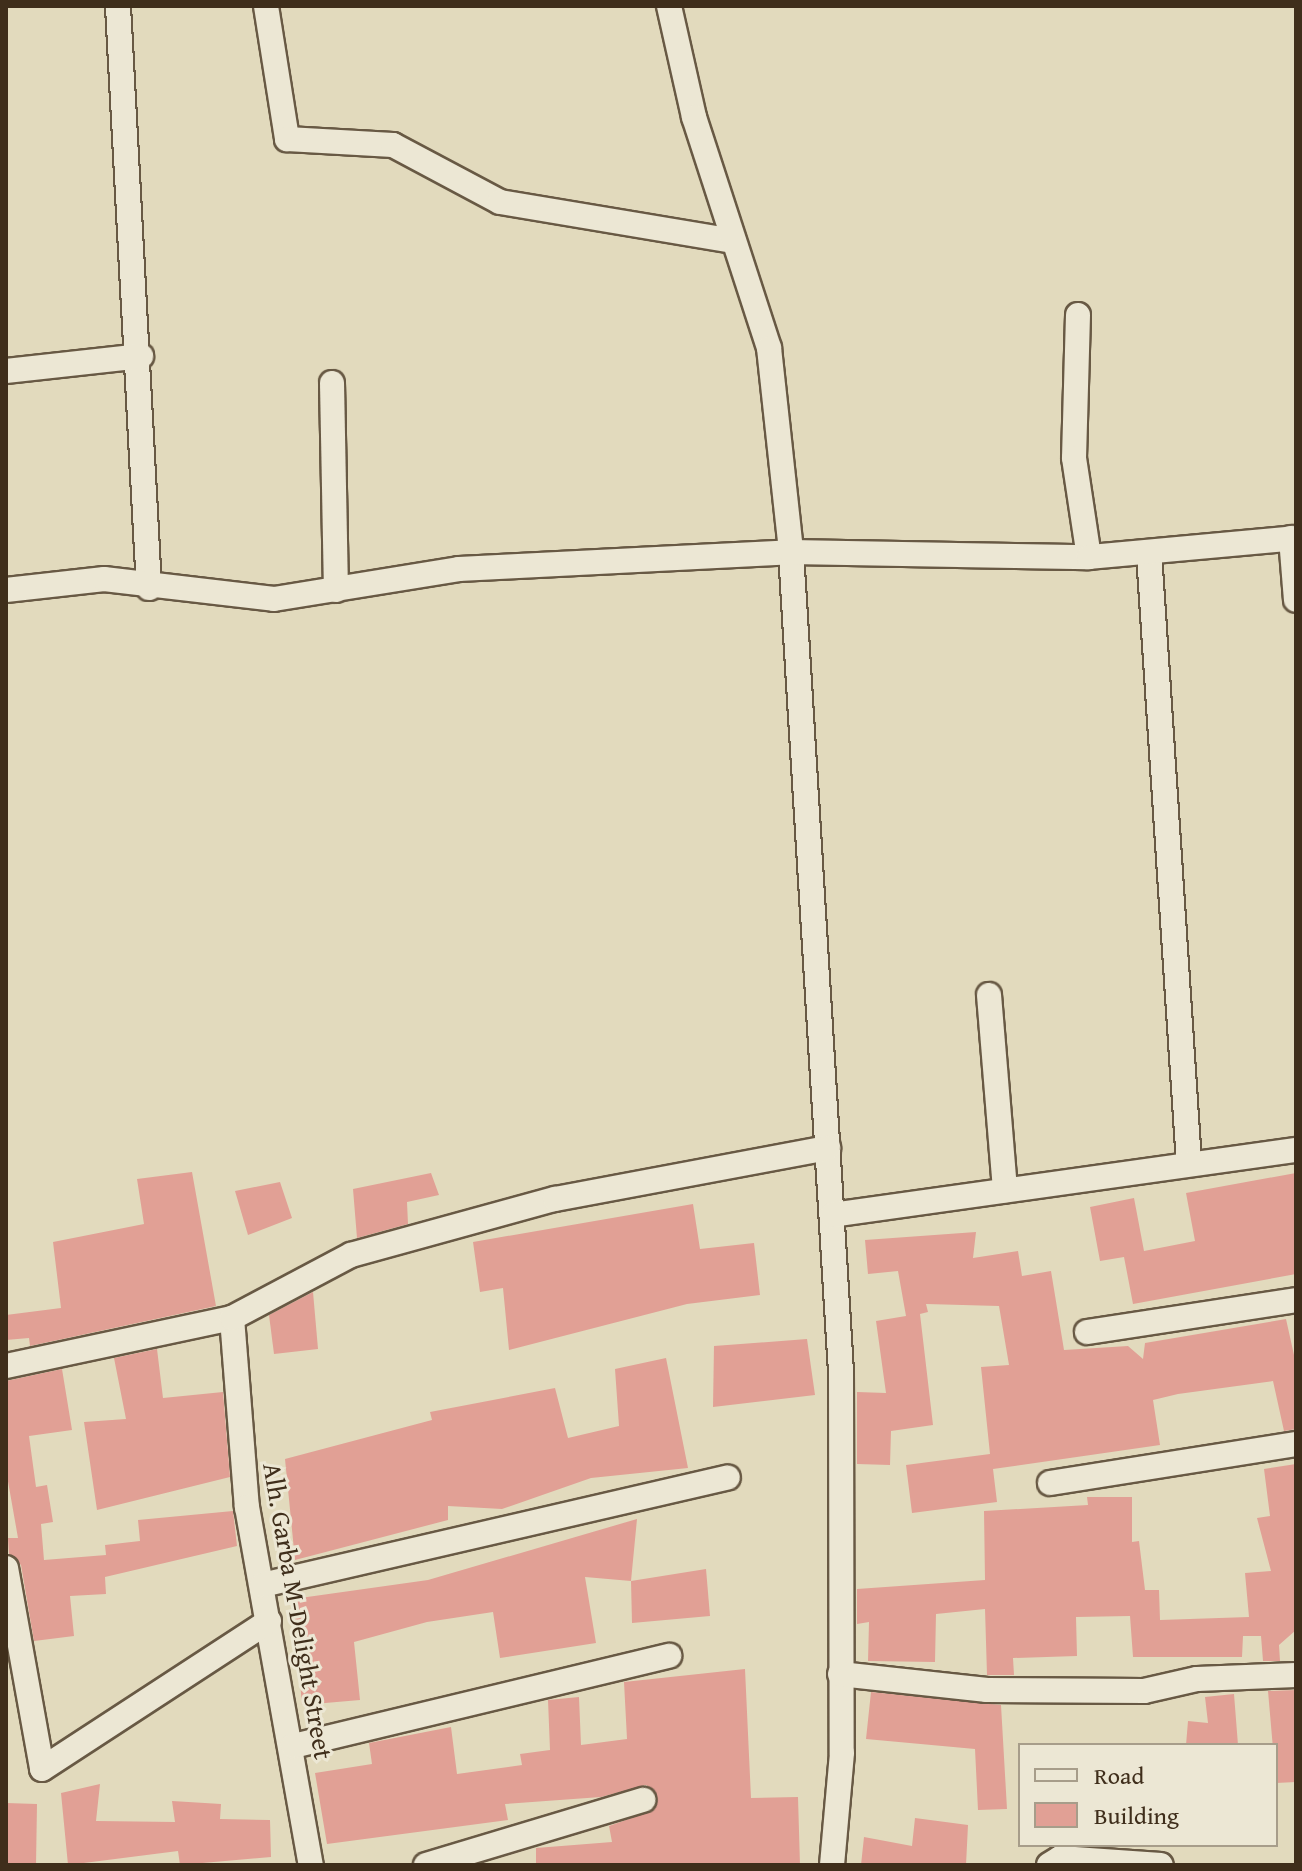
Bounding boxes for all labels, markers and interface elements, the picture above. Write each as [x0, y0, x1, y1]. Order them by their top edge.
street label: Alh. Garba M-Delight Street [257, 1460, 339, 1762]
legend [1018, 1743, 1278, 1847]
text: Road [1094, 1758, 1144, 1793]
text: Building [1094, 1798, 1179, 1833]

